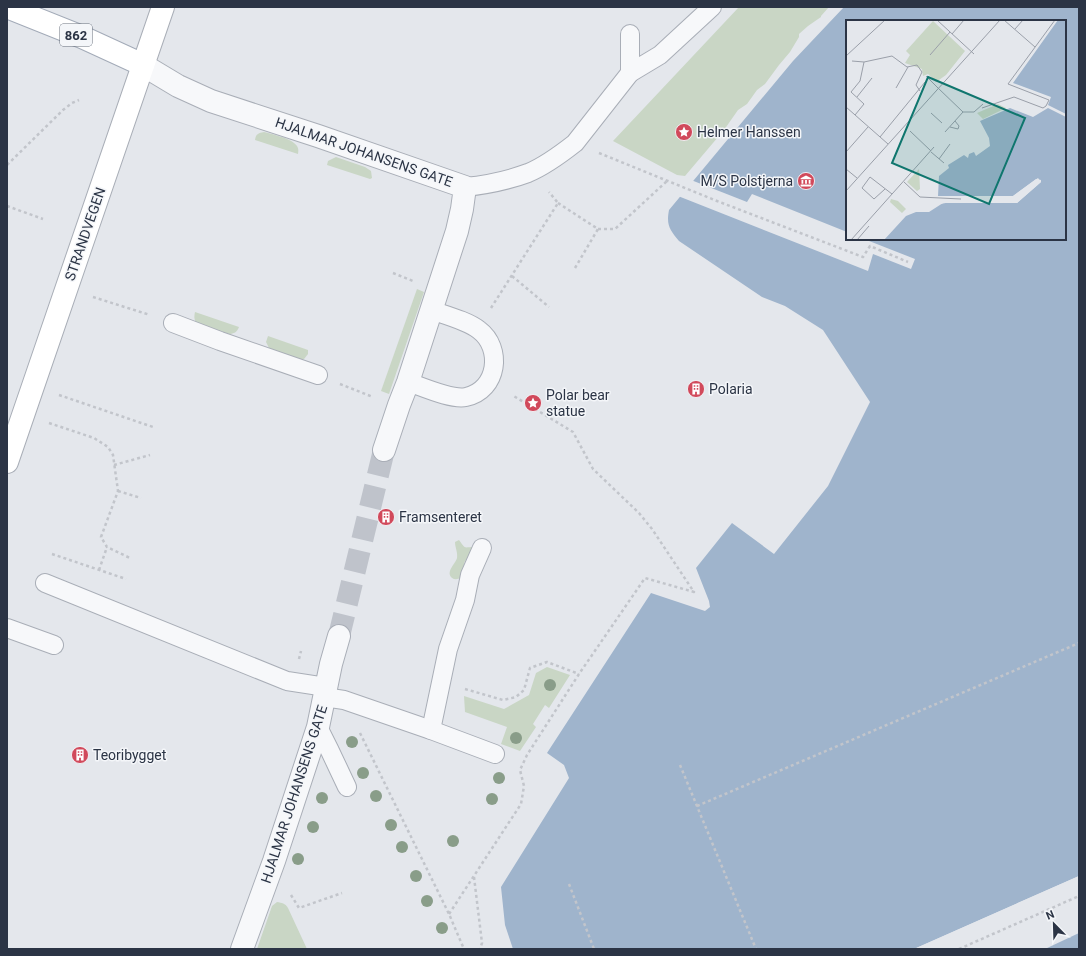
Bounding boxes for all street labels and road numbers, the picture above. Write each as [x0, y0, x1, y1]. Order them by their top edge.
road number: 862 [60, 24, 92, 46]
street label: HJALMAR JOHANSENS GATE [273, 114, 455, 190]
street label: STRANDVEGEN [62, 185, 108, 283]
street label: HJALMAR JOHANSENS GATE [258, 703, 330, 885]

